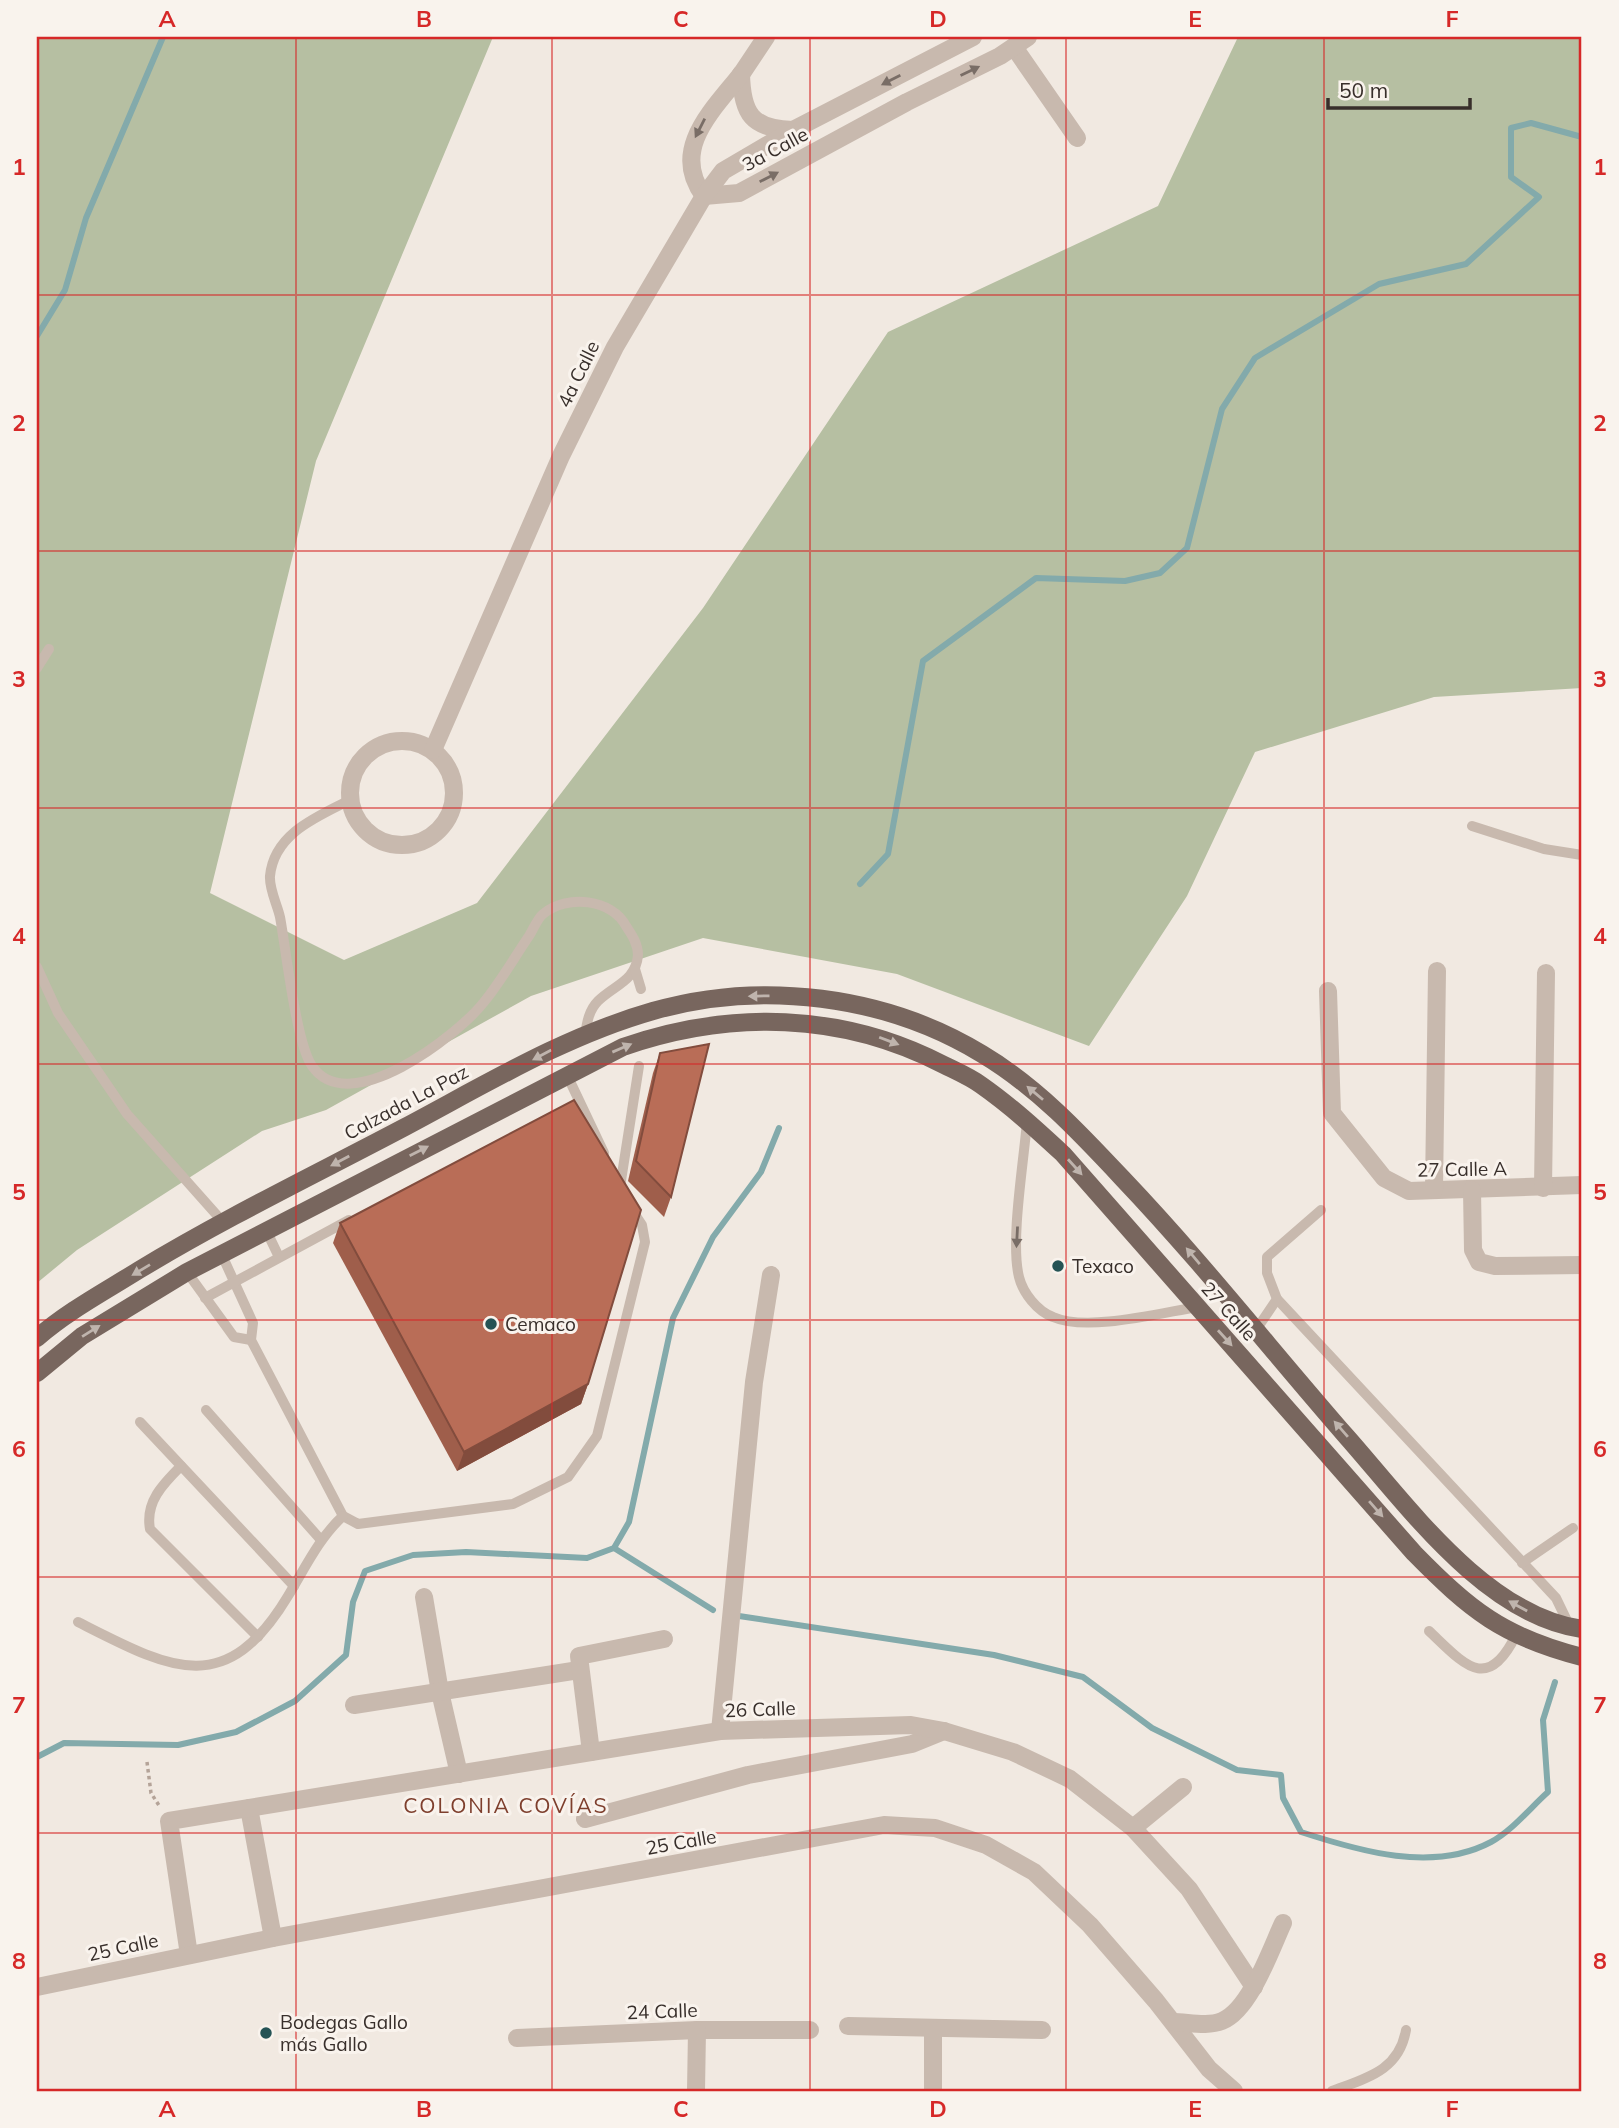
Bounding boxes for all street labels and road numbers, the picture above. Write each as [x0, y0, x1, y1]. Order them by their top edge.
street label: 3a Calle [738, 122, 812, 176]
street label: 4a Calle [552, 337, 604, 411]
street label: Calzada La Paz [340, 1059, 472, 1145]
street label: 27 Calle A [1417, 1156, 1507, 1182]
street label: 27 Calle [1196, 1277, 1262, 1345]
street label: 26 Calle [724, 1696, 796, 1722]
street label: 25 Calle [644, 1824, 718, 1860]
street label: 25 Calle [86, 1928, 160, 1966]
street label: 24 Calle [626, 1998, 698, 2024]

